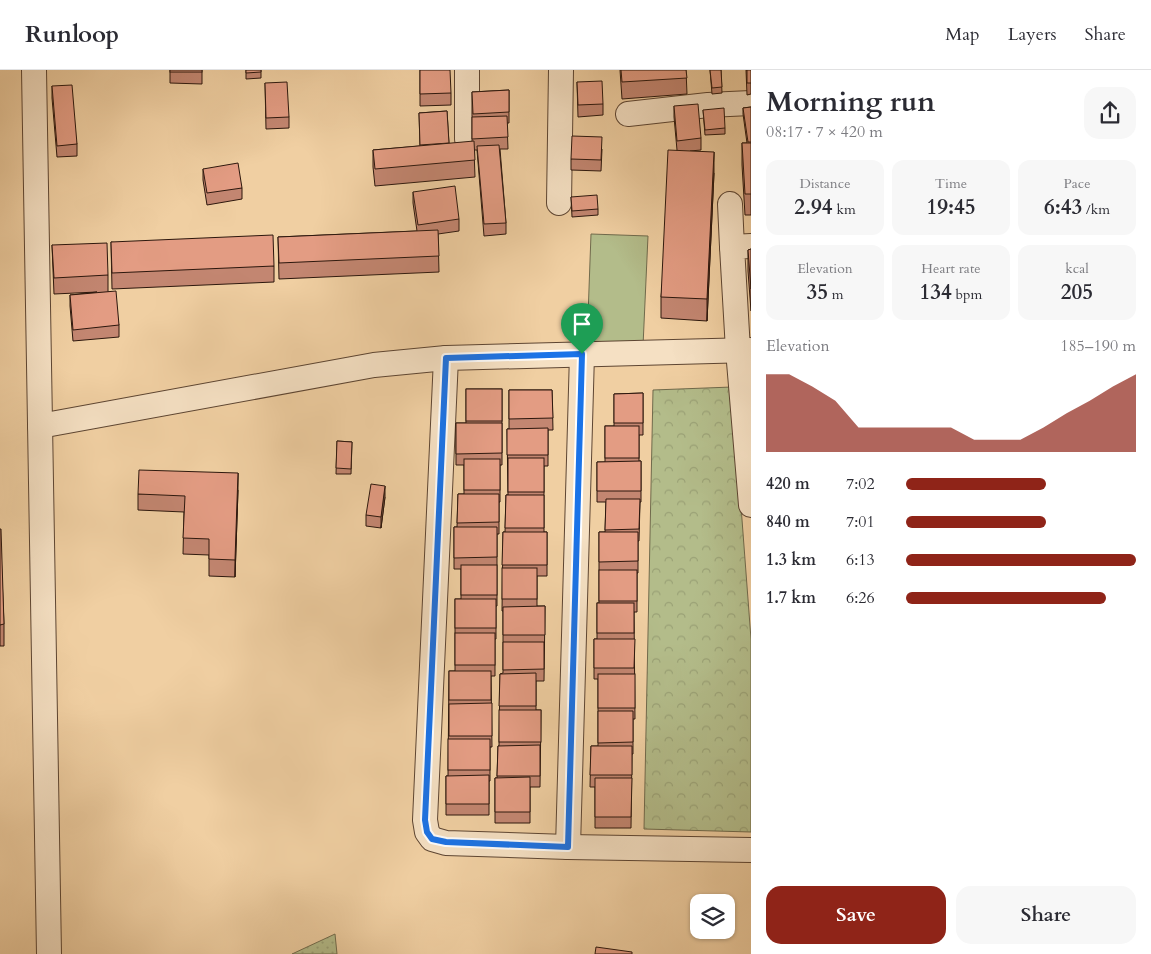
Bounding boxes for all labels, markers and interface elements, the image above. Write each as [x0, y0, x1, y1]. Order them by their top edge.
text: Runloop [25, 18, 119, 51]
text: Map [945, 22, 980, 47]
text: Layers [1008, 22, 1057, 47]
text: Share [1085, 22, 1126, 47]
text: Morning run [766, 83, 935, 121]
button: share [1084, 87, 1136, 139]
text: 08:17 · 7 × 420 m [766, 121, 883, 143]
text: Distance [799, 174, 851, 193]
text: Time [935, 174, 967, 193]
text: Pace [1063, 174, 1091, 193]
text: 2.94 [794, 193, 833, 222]
text: 19:45 [926, 193, 976, 222]
text: 6:43 [1044, 193, 1082, 222]
text: km [833, 200, 856, 219]
text: /km [1082, 200, 1110, 219]
text: Elevation [797, 259, 853, 278]
text: Heart rate [921, 259, 981, 278]
text: kcal [1065, 259, 1089, 278]
text: 35 [806, 278, 828, 307]
text: 134 [920, 278, 952, 307]
text: 205 [1061, 278, 1093, 307]
text: m [828, 285, 844, 304]
text: bpm [952, 285, 982, 304]
pin [561, 303, 603, 354]
icon: arrive [568, 310, 596, 338]
text: Elevation [766, 335, 830, 357]
text: 185–190 m [1060, 335, 1136, 357]
text: 420 m [766, 473, 810, 495]
text: 7:02 [846, 473, 875, 495]
text: 840 m [766, 511, 810, 533]
text: 7:01 [846, 511, 875, 533]
text: 1.3 km [766, 549, 816, 571]
text: 6:13 [846, 549, 875, 571]
text: 1.7 km [766, 587, 816, 609]
text: 6:26 [846, 587, 875, 609]
button: Save [766, 886, 946, 944]
button: Share [956, 886, 1136, 944]
map controls [690, 894, 735, 939]
button: layers [690, 894, 735, 939]

